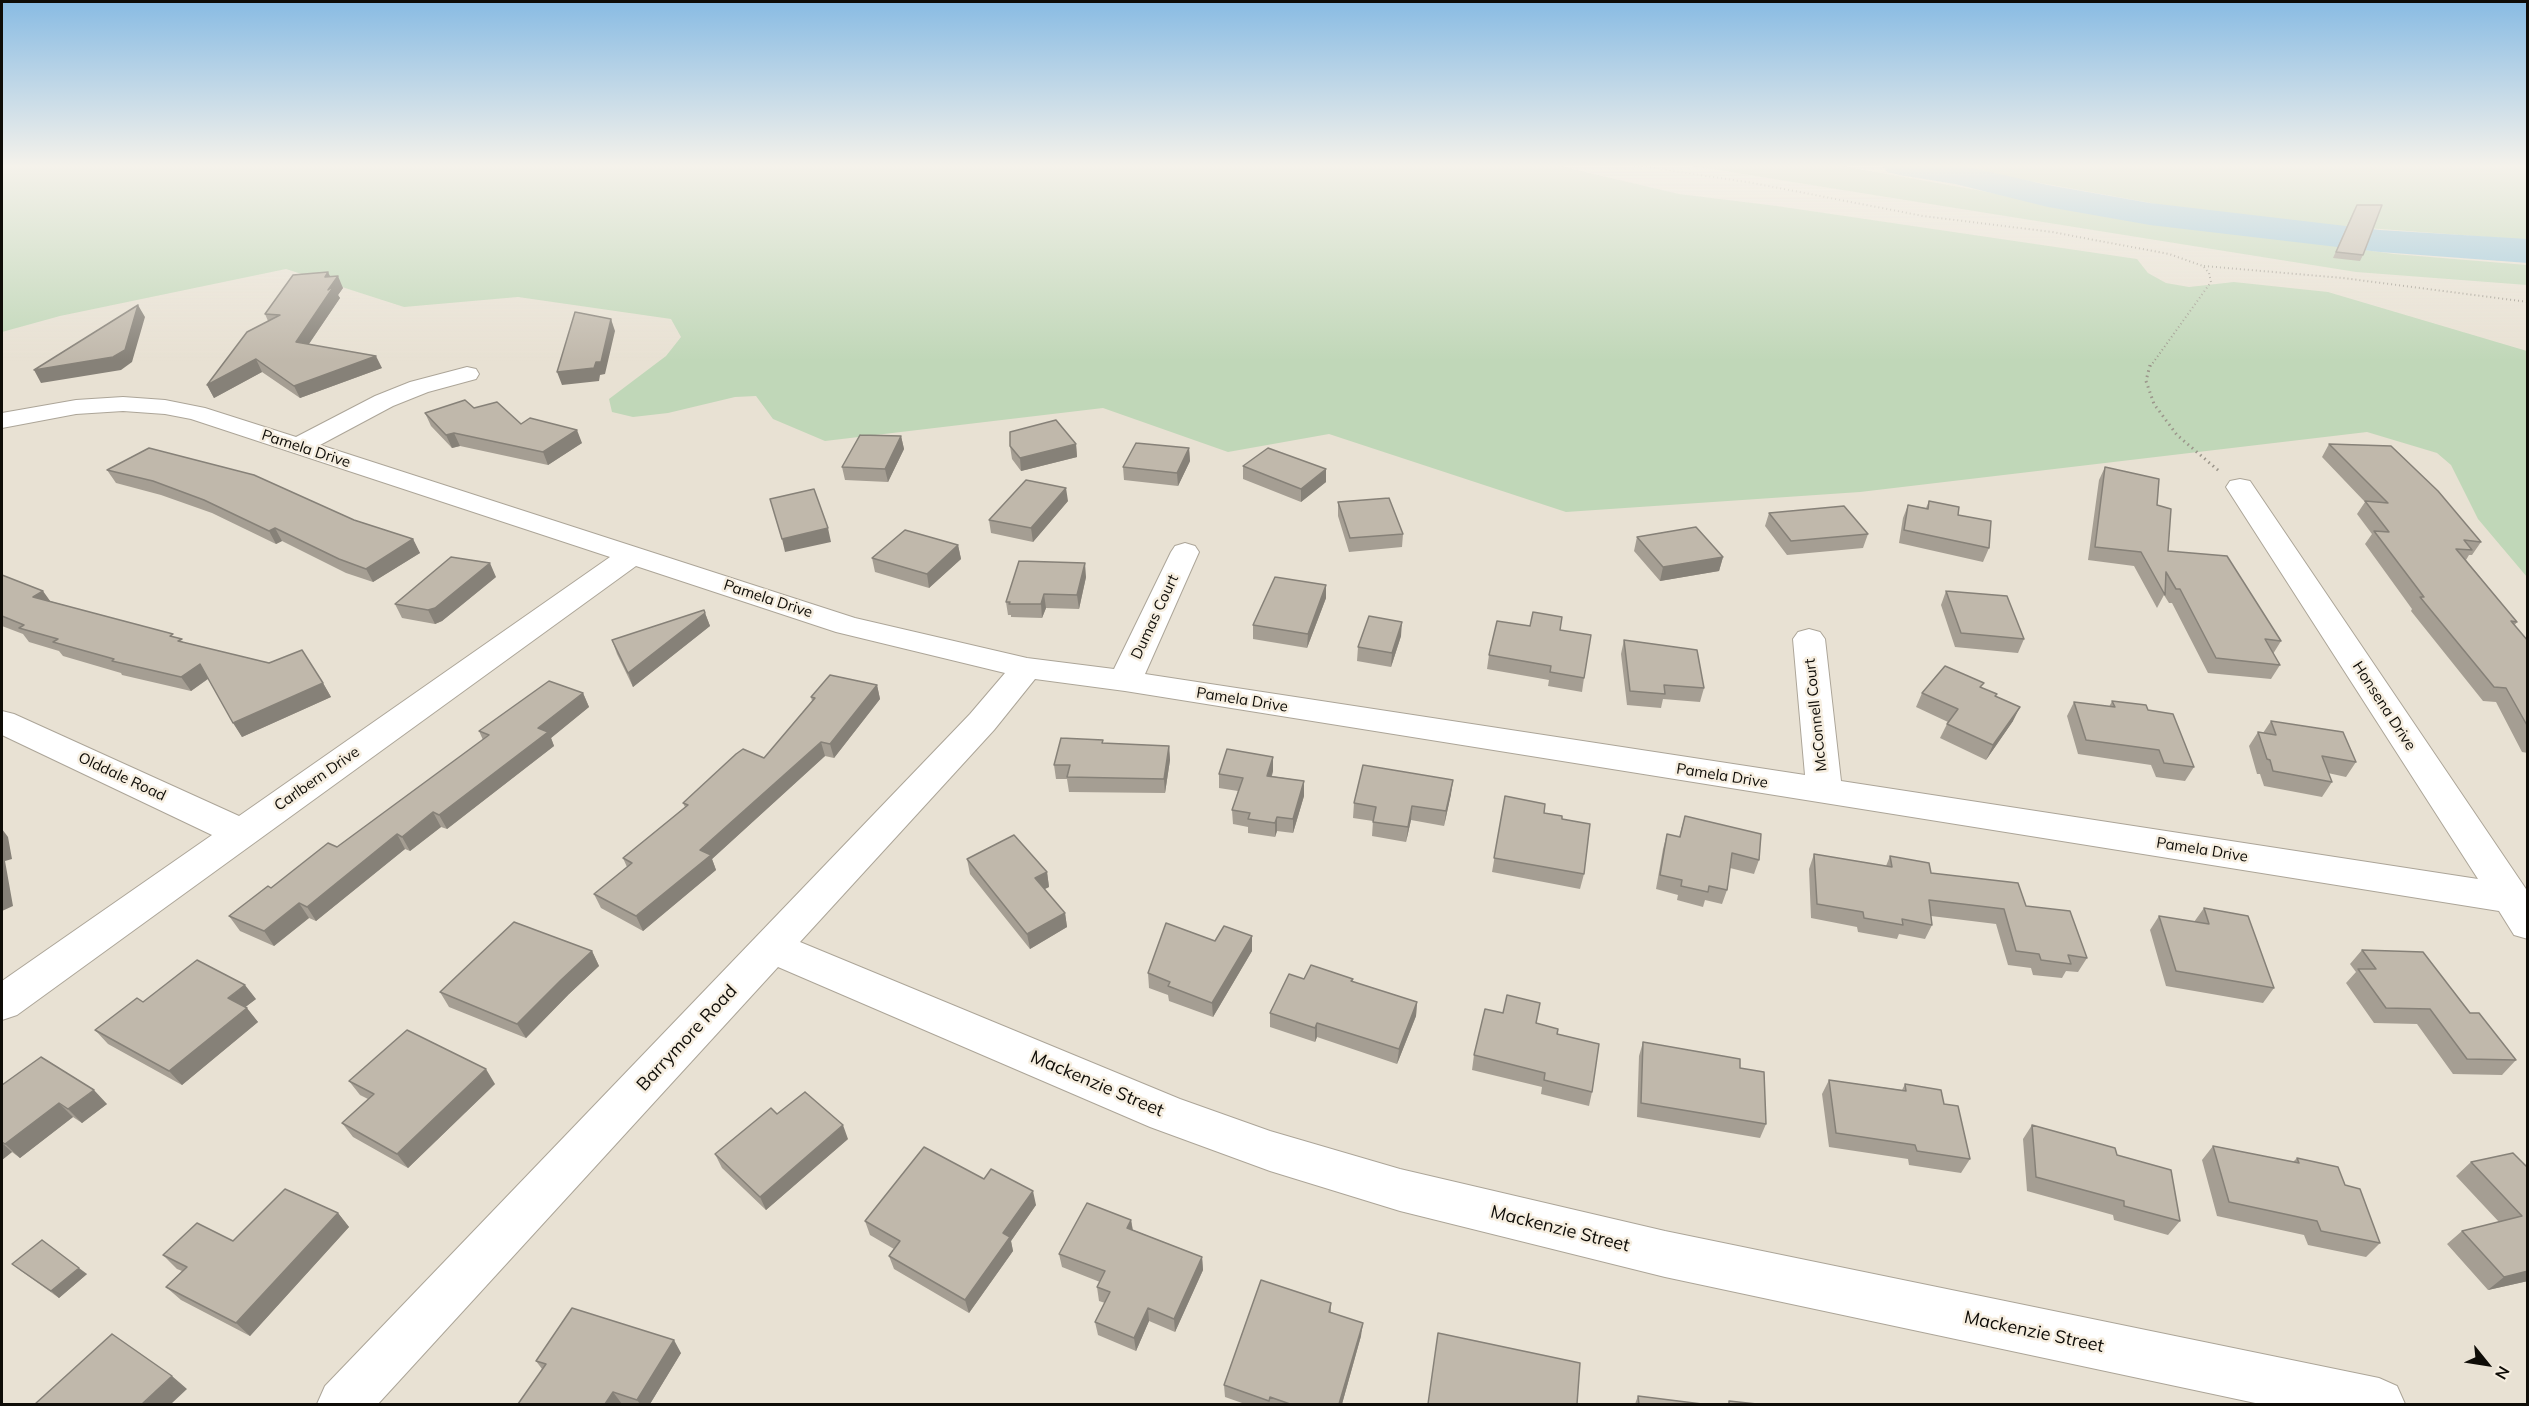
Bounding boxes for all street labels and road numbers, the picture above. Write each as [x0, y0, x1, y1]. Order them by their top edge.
street label: Pamela Drive [259, 426, 353, 472]
street label: Dumas Court [1128, 572, 1182, 662]
street label: Pamela Drive [721, 576, 815, 622]
street label: McConnell Court [1801, 658, 1831, 772]
street label: Honsena Drive [2349, 658, 2419, 754]
street label: Pamela Drive [1195, 684, 1289, 716]
street label: Carlbern Drive [271, 743, 363, 815]
street label: Olddale Road [75, 749, 169, 805]
street label: Pamela Drive [1675, 760, 1769, 792]
street label: Pamela Drive [2155, 834, 2249, 866]
street label: Barrymore Road [632, 980, 742, 1096]
street label: Mackenzie Street [1027, 1046, 1167, 1122]
street label: Mackenzie Street [1488, 1201, 1632, 1257]
street label: Mackenzie Street [1962, 1307, 2106, 1357]

